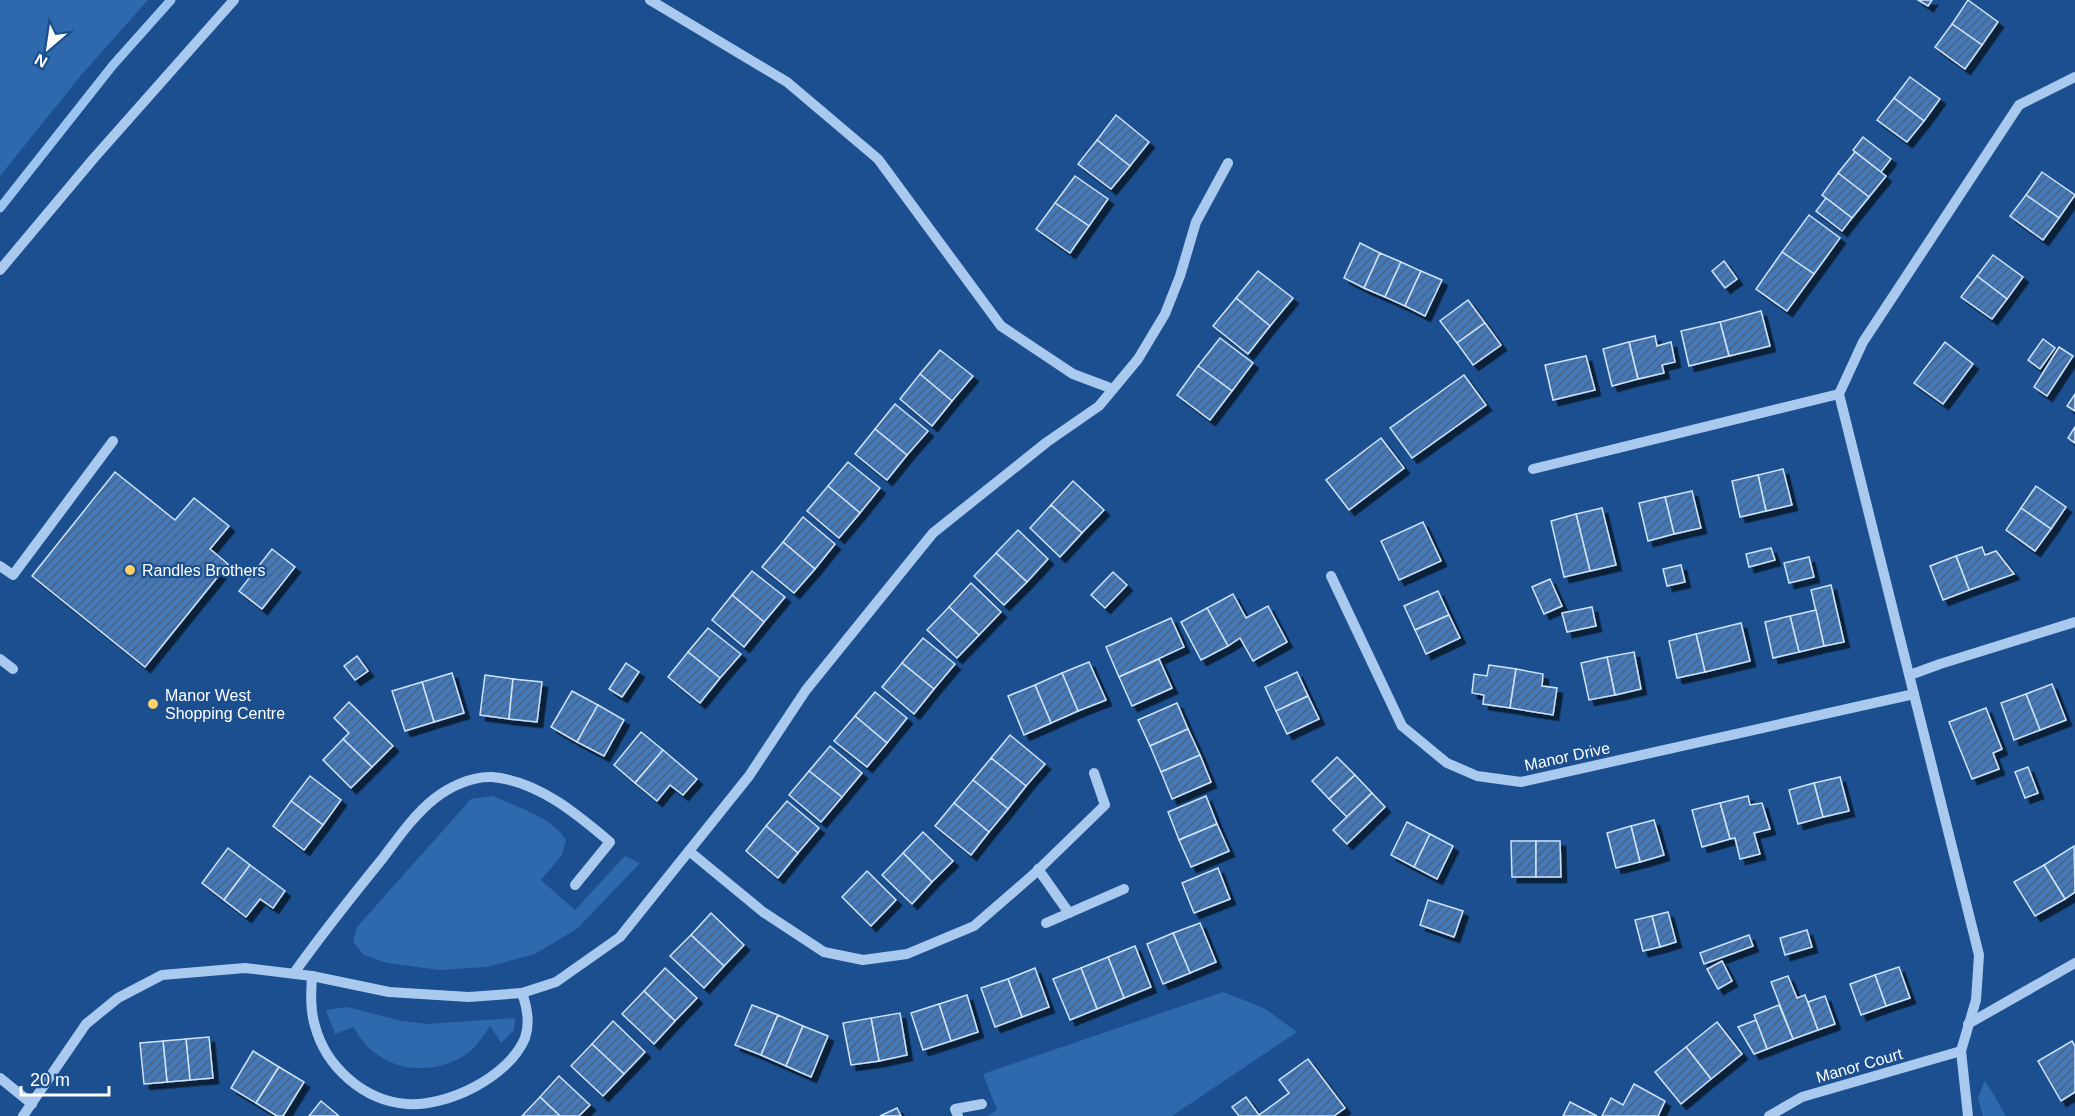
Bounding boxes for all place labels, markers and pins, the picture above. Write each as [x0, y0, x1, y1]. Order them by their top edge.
place label: Randles Brothers [142, 562, 266, 579]
marker: Randles Brothers [123, 563, 137, 577]
place label: Manor West Shopping Centre [165, 687, 285, 722]
marker: Manor West Shopping Centre [146, 697, 160, 711]

